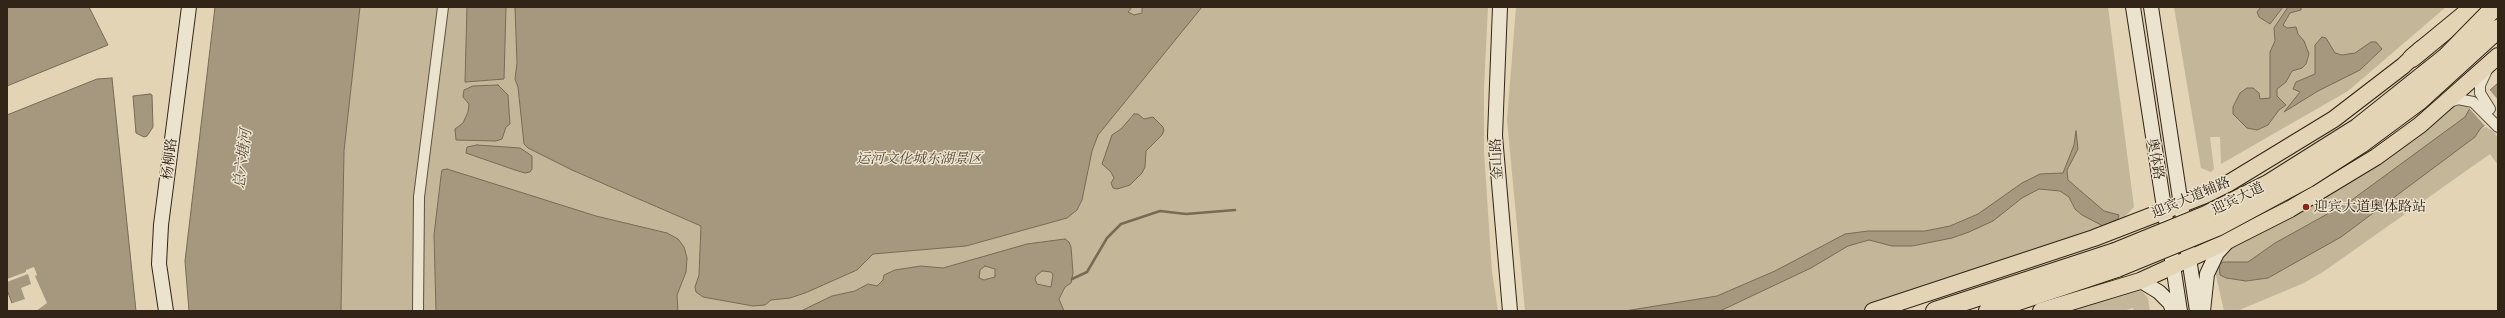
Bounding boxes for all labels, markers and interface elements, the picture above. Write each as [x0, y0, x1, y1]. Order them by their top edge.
water label: 总六塘河 [230, 128, 256, 190]
street label: 杨柳路 [159, 137, 181, 181]
street label: 奥体路 [2143, 137, 2167, 181]
street label: 金山路 [1488, 138, 1506, 180]
park label: 运河文化城东湖景区 [856, 151, 982, 167]
street label: 迎宾大道辅路 [2149, 174, 2233, 222]
street label: 迎宾大道 [2209, 179, 2267, 219]
place label: 迎宾大道奥体路站 [2314, 199, 2426, 215]
marker: 迎宾大道奥体路站 [2301, 202, 2311, 212]

